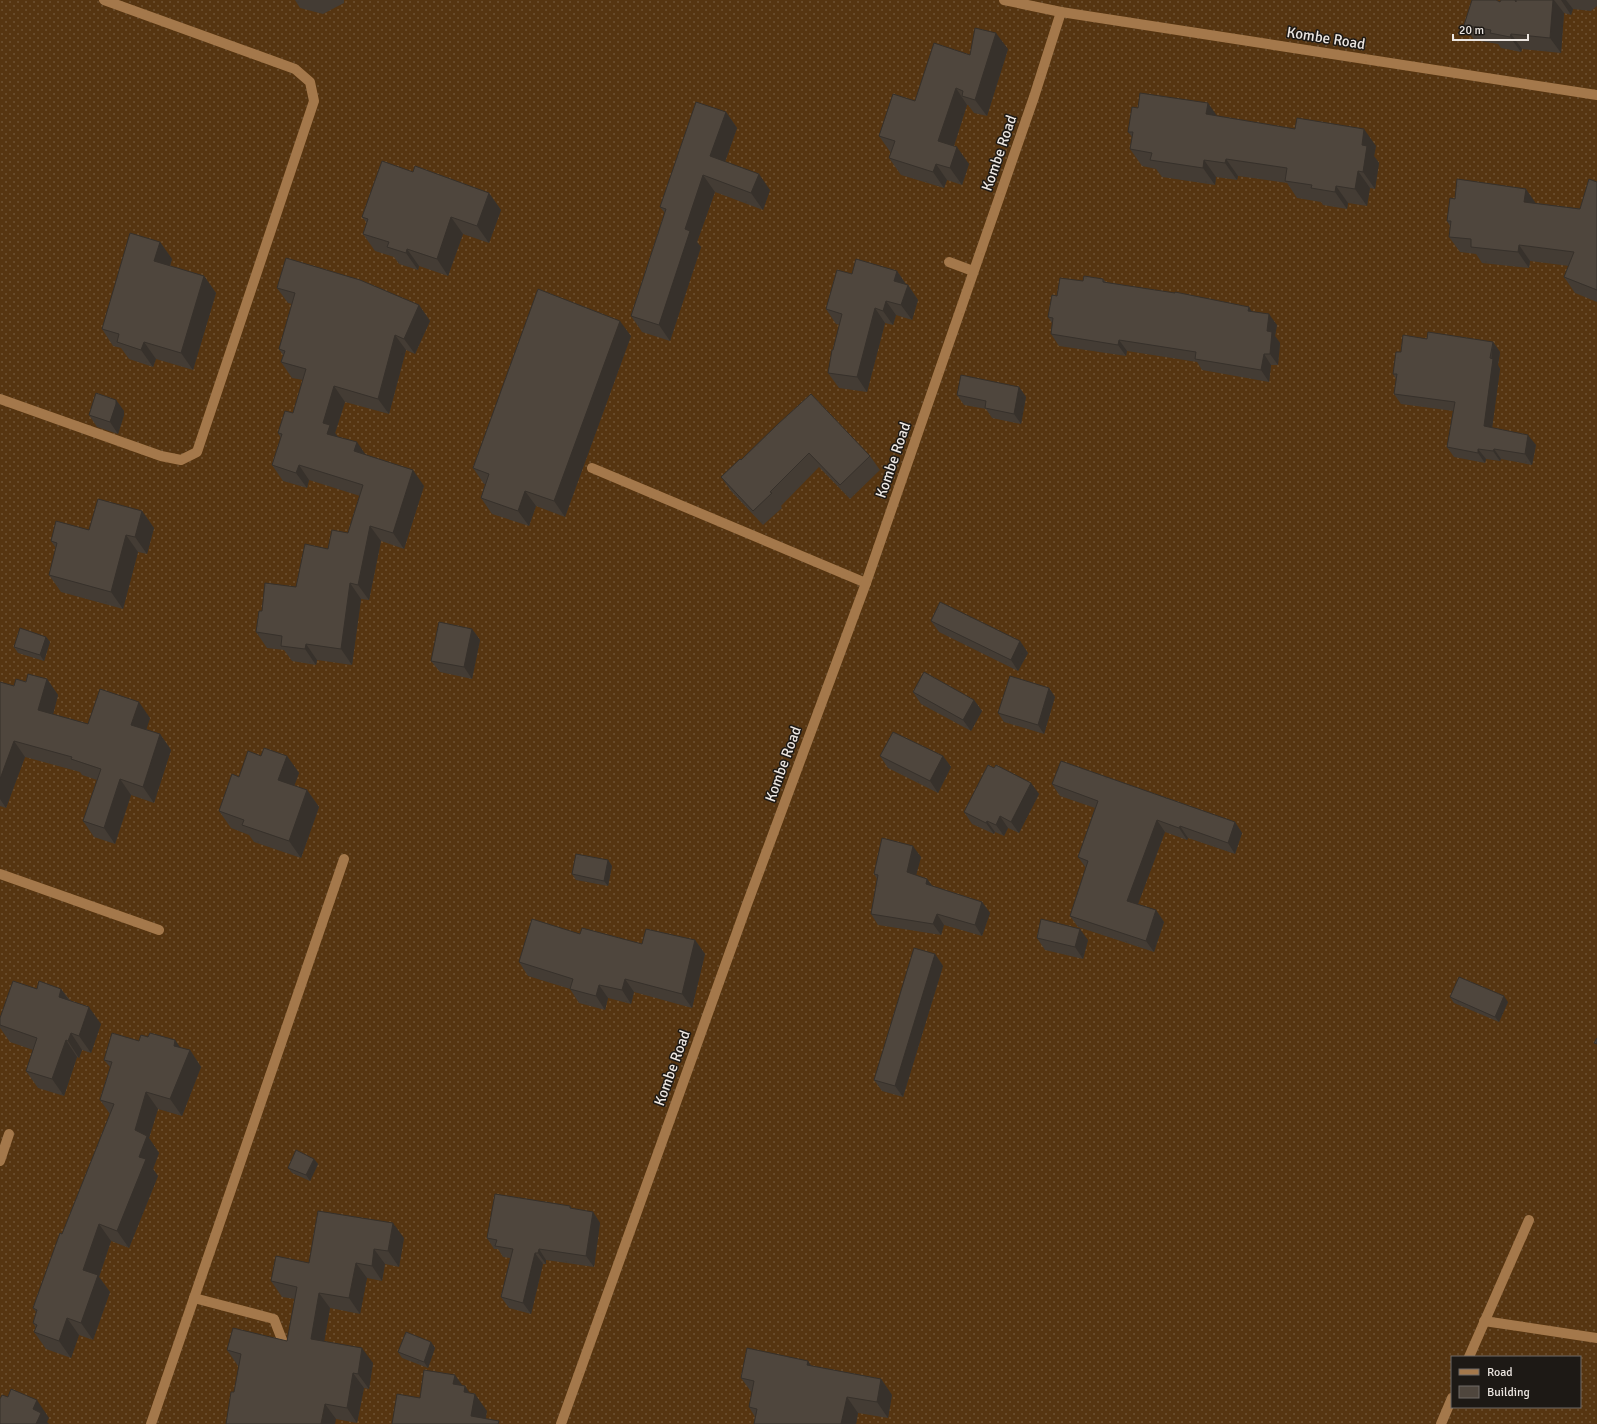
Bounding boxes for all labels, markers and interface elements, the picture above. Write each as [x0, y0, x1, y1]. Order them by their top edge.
scale bar [1453, 16, 1528, 42]
street label: Kombe Road [1285, 23, 1367, 53]
text: 20 m [1459, 23, 1484, 38]
street label: Kombe Road [978, 113, 1020, 193]
street label: Kombe Road [872, 420, 914, 500]
street label: Kombe Road [761, 724, 805, 804]
street label: Kombe Road [650, 1028, 694, 1108]
legend [1451, 1356, 1581, 1408]
text: Road [1487, 1365, 1513, 1380]
text: Building [1487, 1385, 1530, 1400]

